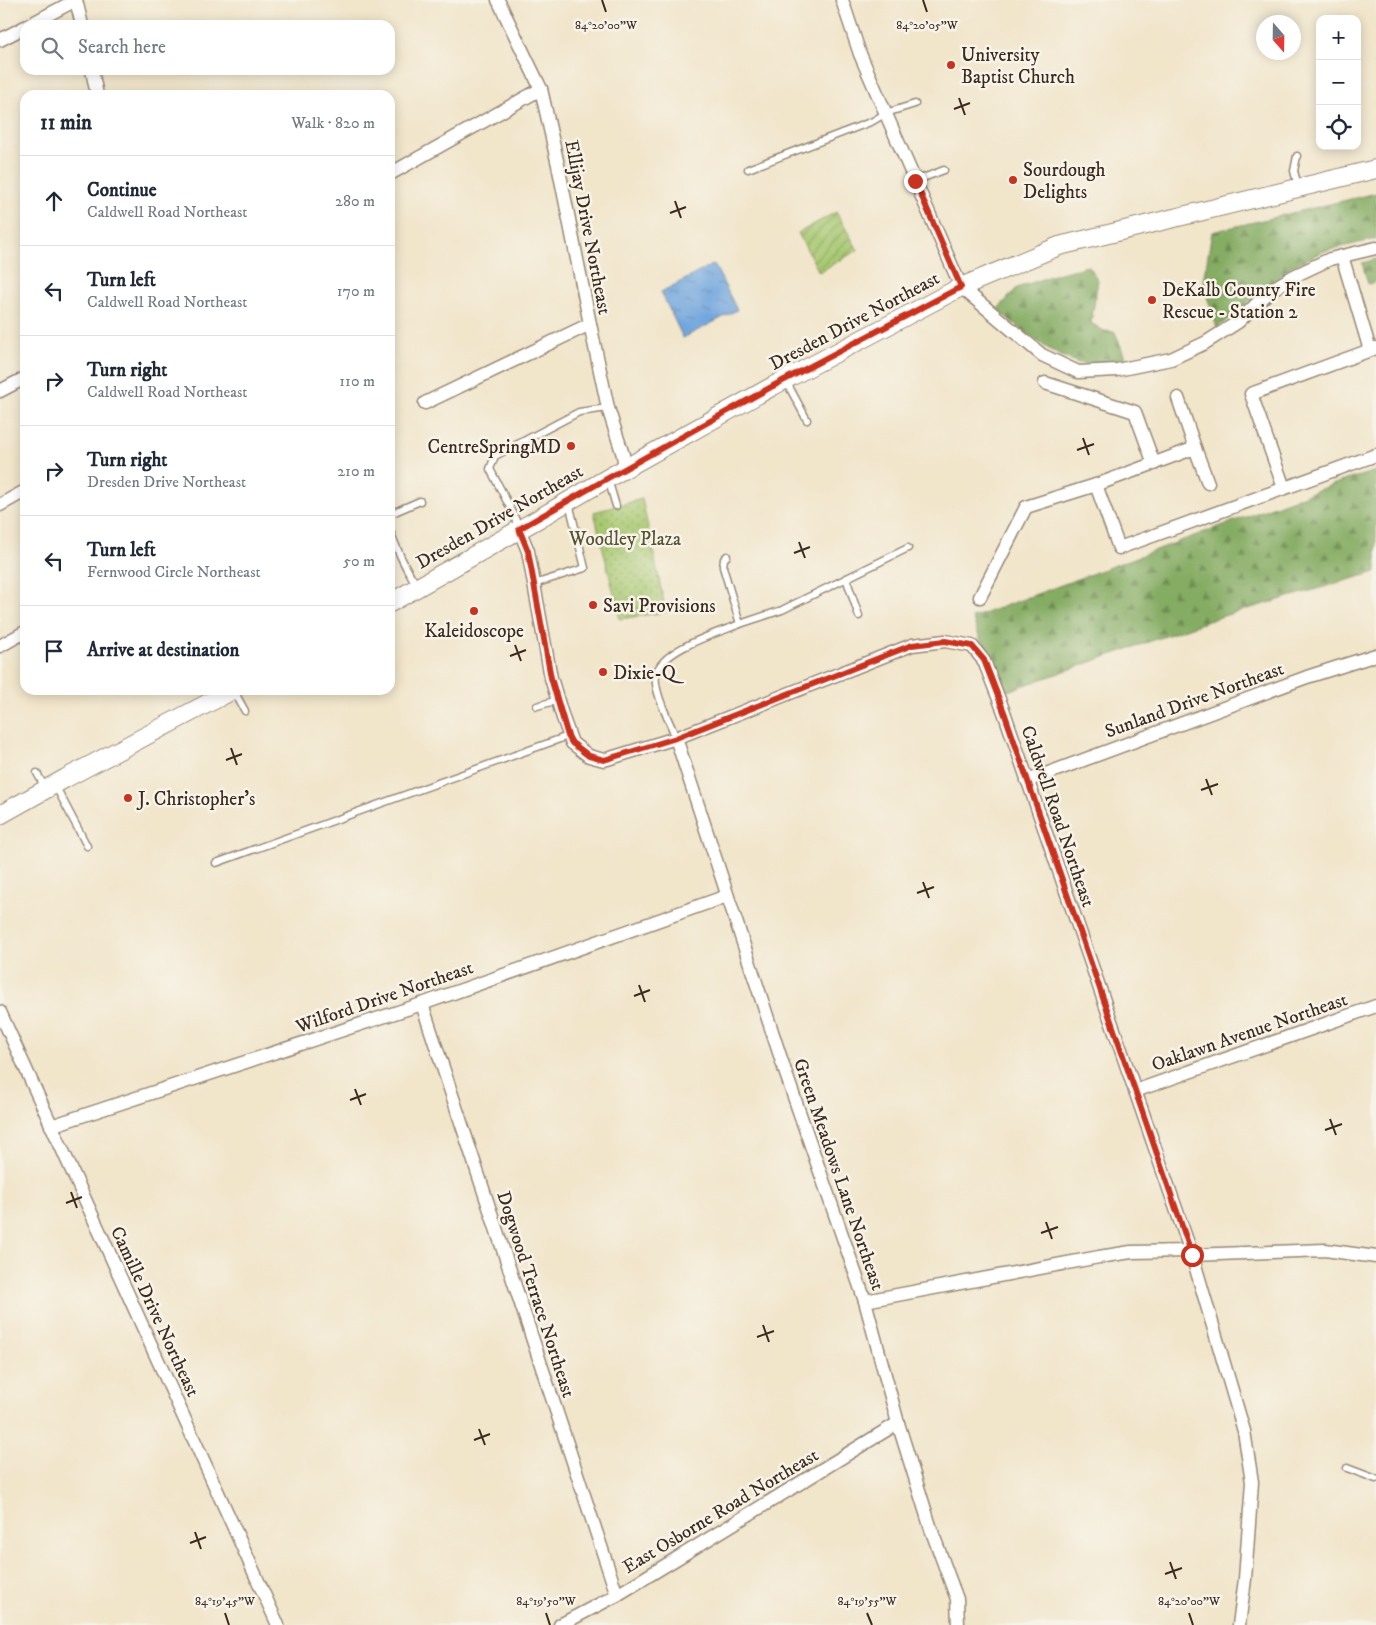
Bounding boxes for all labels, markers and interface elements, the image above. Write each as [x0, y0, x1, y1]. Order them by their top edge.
north arrow [1256, 15, 1301, 60]
map controls [1316, 15, 1361, 150]
button: + [1316, 15, 1361, 60]
text: 84°20'00"W [575, 18, 638, 33]
text: 84°20'05"W [896, 18, 959, 33]
search box [20, 20, 395, 75]
icon: search [38, 34, 66, 62]
text: Search here [78, 36, 166, 59]
place label: University Baptist Church [961, 44, 1075, 89]
marker: University Baptist Church [945, 59, 957, 71]
button: − [1316, 60, 1361, 105]
button: locate [1316, 105, 1361, 150]
text: 11 min [40, 110, 92, 136]
text: Walk · 820 m [291, 113, 375, 133]
street label: Ellijay Drive Northeast [559, 138, 616, 317]
place label: Sourdough Delights [1023, 159, 1106, 204]
route end [904, 170, 927, 193]
marker: Sourdough Delights [1007, 174, 1019, 186]
text: Continue [87, 179, 157, 202]
icon: ahead [40, 187, 68, 215]
text: 280 m [335, 191, 375, 211]
text: Caldwell Road Northeast [87, 202, 247, 222]
street label: Dresden Drive Northeast [766, 267, 944, 376]
text: Turn left [87, 269, 156, 292]
icon: left [40, 277, 68, 305]
place label: DeKalb County Fire Rescue - Station 2 [1162, 279, 1316, 324]
text: 170 m [337, 281, 375, 301]
text: Caldwell Road Northeast [87, 292, 247, 312]
marker: DeKalb County Fire Rescue - Station 2 [1146, 294, 1158, 306]
text: Turn right [87, 359, 167, 382]
icon: right [40, 367, 68, 395]
text: 110 m [339, 371, 375, 391]
text: Caldwell Road Northeast [87, 382, 247, 402]
place label: CentreSpringMD [428, 436, 561, 459]
marker: CentreSpringMD [565, 440, 577, 452]
text: Turn right [87, 449, 167, 472]
icon: right [40, 457, 68, 485]
street label: Dresden Drive Northeast [412, 460, 587, 575]
text: 210 m [337, 461, 375, 481]
text: Dresden Drive Northeast [87, 472, 246, 492]
park label: Woodley Plaza [568, 528, 681, 551]
text: Turn left [87, 539, 156, 562]
icon: left [40, 547, 68, 575]
text: 50 m [343, 551, 375, 571]
text: Fernwood Circle Northeast [87, 562, 261, 582]
place label: Savi Provisions [603, 595, 716, 618]
marker: Savi Provisions [587, 599, 599, 611]
marker: Kaleidoscope [468, 605, 480, 617]
place label: Kaleidoscope [424, 620, 524, 643]
icon: arrive [40, 637, 68, 665]
text: Arrive at destination [87, 639, 239, 662]
street label: Sunland Drive Northeast [1102, 657, 1287, 743]
place label: Dixie-Q [613, 662, 685, 685]
marker: Dixie-Q [597, 666, 609, 678]
street label: Caldwell Road Northeast [1016, 723, 1099, 910]
place label: J. Christopher's [136, 788, 255, 811]
marker: J. Christopher's [122, 792, 134, 804]
street label: Wilford Drive Northeast [292, 956, 476, 1039]
street label: Oaklawn Avenue Northeast [1149, 988, 1350, 1077]
street label: Green Meadows Lane Northeast [788, 1056, 889, 1293]
street label: Dogwood Terrace Northeast [491, 1188, 580, 1401]
street label: Camille Drive Northeast [105, 1223, 204, 1400]
route start [1181, 1244, 1204, 1267]
street label: East Osborne Road Northeast [619, 1444, 823, 1579]
text: 84°19'45"W [195, 1594, 256, 1609]
text: 84°19'50"W [516, 1594, 577, 1609]
text: 84°19'55"W [837, 1594, 898, 1609]
text: 84°20'00"W [1158, 1594, 1221, 1609]

